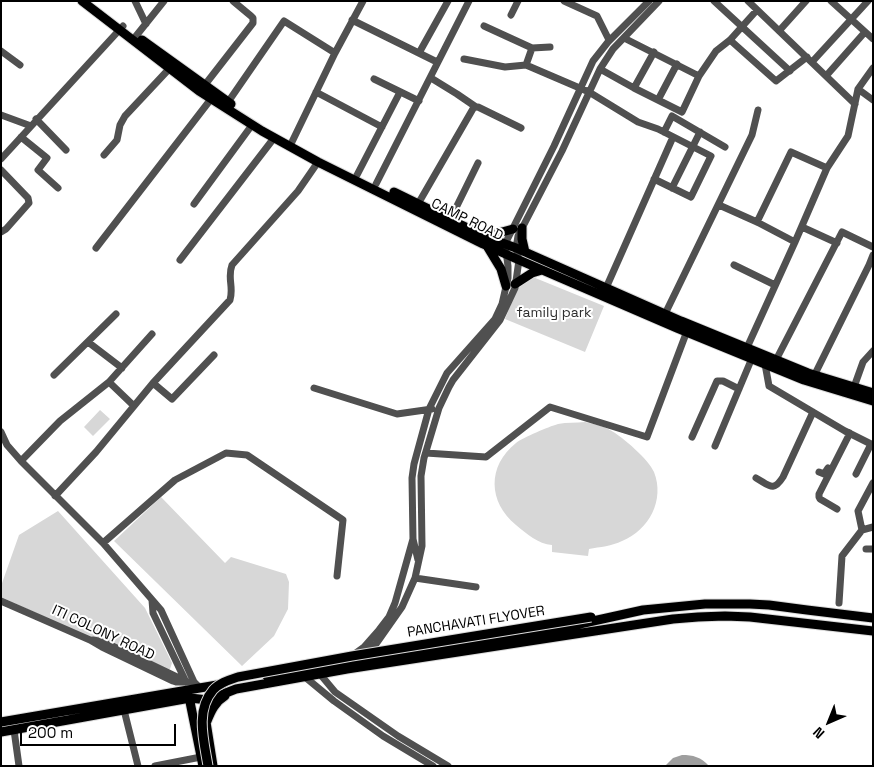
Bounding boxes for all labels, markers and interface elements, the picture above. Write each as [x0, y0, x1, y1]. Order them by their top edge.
street label: CAMP ROAD [428, 195, 506, 245]
park label: family park [516, 305, 592, 321]
street label: ITI COLONY ROAD [49, 602, 157, 664]
street label: PANCHAVATI FLYOVER [406, 603, 546, 641]
north arrow [804, 697, 854, 747]
scale bar [22, 714, 179, 746]
text: 200 m [28, 723, 73, 742]
text: N [809, 723, 828, 743]

